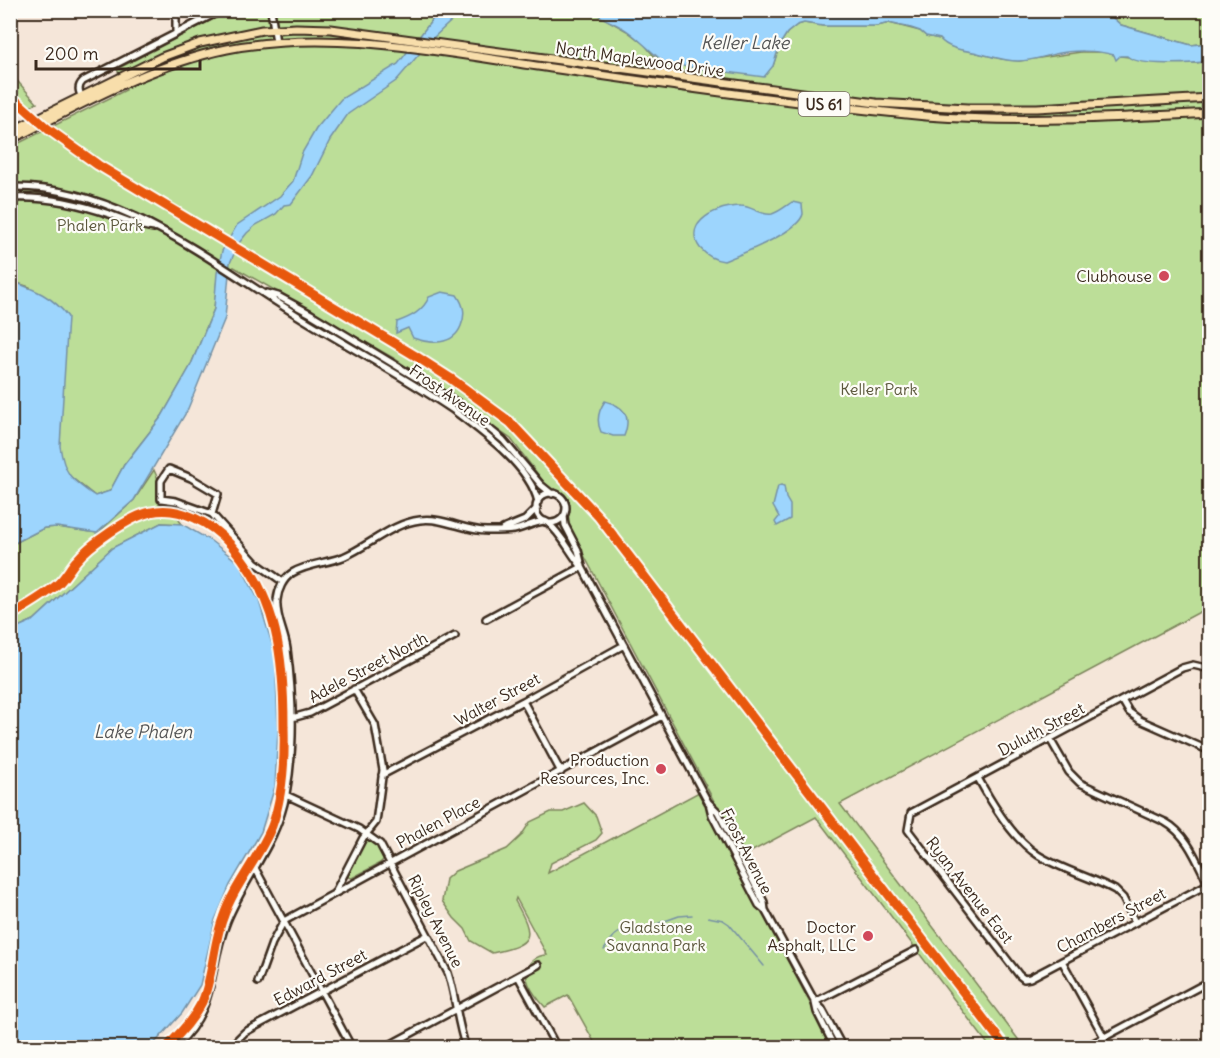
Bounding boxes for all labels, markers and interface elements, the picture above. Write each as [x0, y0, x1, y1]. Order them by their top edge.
water label: Keller Lake [701, 31, 791, 54]
scale bar [36, 33, 200, 71]
street label: North Maplewood Drive [555, 37, 725, 81]
text: 200 m [45, 42, 99, 65]
road number: US 61 [798, 92, 850, 116]
park label: Phalen Park [57, 215, 143, 235]
place label: Clubhouse [1076, 266, 1152, 286]
marker: Clubhouse [1157, 269, 1171, 283]
street label: Frost Avenue [406, 360, 494, 430]
park label: Keller Park [840, 379, 918, 399]
street label: Adele Street North [305, 627, 431, 707]
street label: Walter Street [451, 668, 544, 730]
street label: Duluth Street [994, 698, 1088, 760]
water label: Lake Phalen [94, 720, 193, 743]
place label: Production Resources, Inc. [540, 750, 649, 788]
marker: Production Resources, Inc. [654, 762, 668, 776]
street label: Phalen Place [393, 792, 483, 852]
street label: Frost Avenue [717, 805, 777, 897]
street label: Ryan Avenue East [922, 833, 1018, 948]
street label: Ripley Avenue [404, 871, 468, 971]
street label: Chambers Street [1053, 883, 1170, 957]
park label: Gladstone Savanna Park [606, 917, 706, 955]
place label: Doctor Asphalt, LLC [768, 917, 856, 955]
marker: Doctor Asphalt, LLC [861, 929, 875, 943]
street label: Edward Street [270, 944, 371, 1010]

